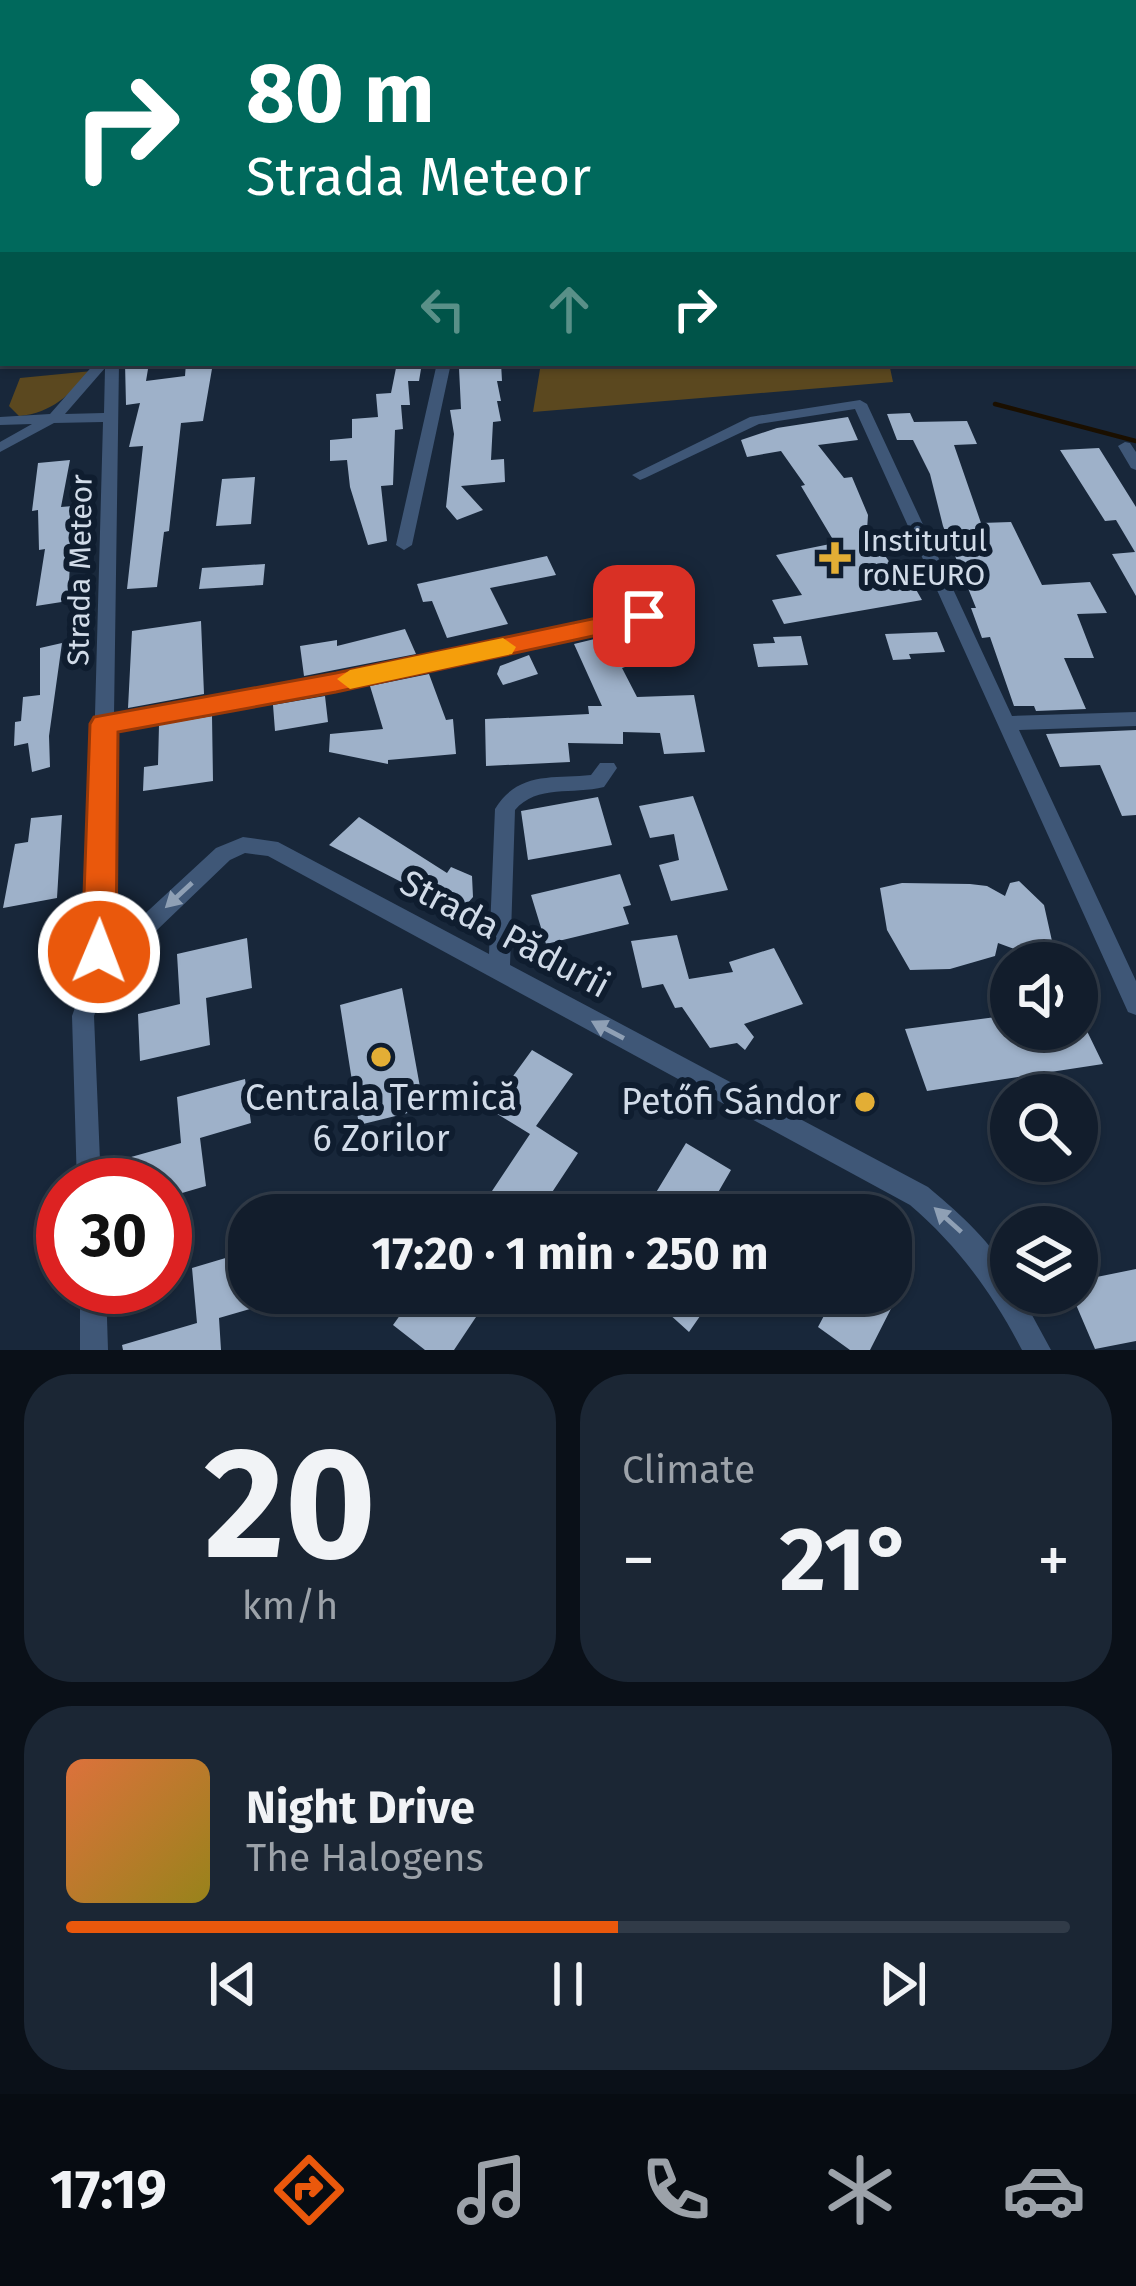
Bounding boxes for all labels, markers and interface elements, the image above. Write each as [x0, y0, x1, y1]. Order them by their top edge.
text: 80 m [246, 43, 435, 144]
icon: right [48, 48, 204, 204]
text: Strada Meteor [246, 145, 591, 209]
icon: left [410, 276, 476, 342]
icon: ahead [536, 276, 602, 342]
icon: right [662, 276, 728, 342]
street label: Strada Meteor [60, 473, 100, 666]
place label: Institutul roNEURO [862, 523, 987, 593]
marker: Institutul roNEURO [819, 542, 851, 574]
pin [593, 565, 695, 667]
icon: arrive [611, 583, 677, 649]
street label: Strada Pădurii [393, 860, 617, 1008]
one-way arrow [165, 881, 194, 908]
position arrow [36, 889, 162, 1015]
map controls [990, 942, 1098, 1314]
button: sound [990, 942, 1098, 1050]
one-way arrow [591, 1020, 625, 1041]
marker: Centrala Termică 6 Zorilor [368, 1044, 394, 1070]
button: search [990, 1074, 1098, 1182]
place label: Centrala Termică 6 Zorilor [245, 1076, 517, 1161]
place label: Petőfi Sándor [621, 1080, 841, 1124]
marker: Petőfi Sándor [852, 1089, 878, 1115]
speed limit sign: 30 [36, 1158, 192, 1314]
button: layers [990, 1206, 1098, 1314]
one-way arrow [933, 1207, 962, 1234]
text: 17:20 · 1 min · 250 m [371, 1227, 769, 1281]
text: 20 [204, 1411, 376, 1598]
text: Climate [622, 1447, 755, 1493]
text: 21° [779, 1506, 913, 1614]
text: − [622, 1521, 655, 1600]
text: + [1037, 1521, 1070, 1600]
text: km/h [242, 1583, 338, 1629]
text: Night Drive [246, 1781, 475, 1835]
text: The Halogens [246, 1835, 484, 1881]
icon: previous [200, 1951, 266, 2017]
icon: pause [535, 1951, 601, 2017]
icon: next [870, 1951, 936, 2017]
icon: directions [267, 2148, 351, 2232]
icon: music [450, 2148, 534, 2232]
icon: phone [634, 2148, 718, 2232]
icon: climate [818, 2148, 902, 2232]
icon: car [1002, 2148, 1086, 2232]
text: 17:19 [50, 2158, 167, 2222]

